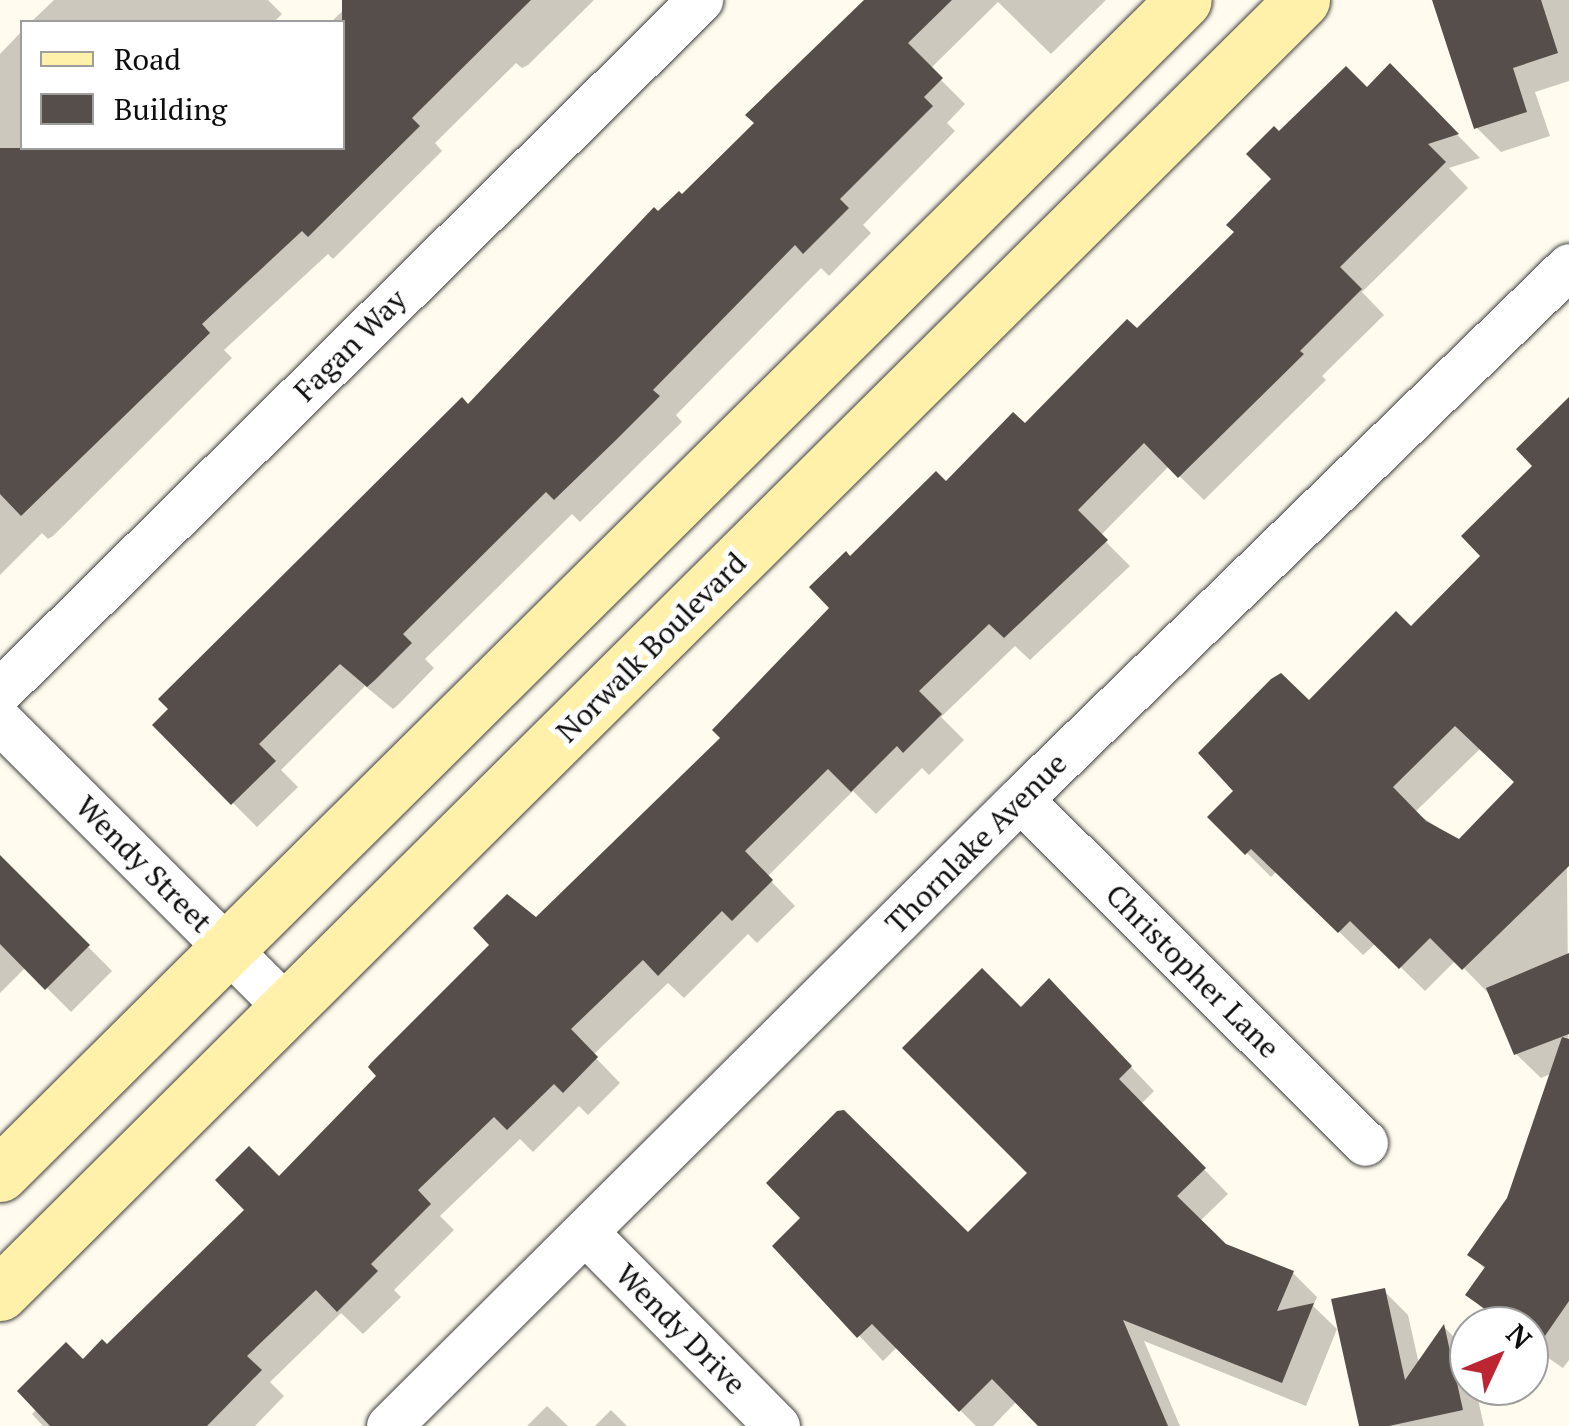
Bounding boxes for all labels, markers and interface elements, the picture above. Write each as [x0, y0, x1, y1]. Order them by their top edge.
legend [20, 20, 345, 150]
text: Road [114, 39, 181, 79]
text: Building [114, 89, 227, 129]
street label: Fagan Way [286, 281, 414, 409]
street label: Norwalk Boulevard [549, 545, 753, 749]
street label: Thornlake Avenue [878, 745, 1074, 941]
street label: Wendy Street [68, 788, 220, 940]
street label: Christopher Lane [1099, 877, 1287, 1065]
street label: Wendy Drive [608, 1256, 754, 1402]
north arrow [1449, 1306, 1549, 1406]
text: N [1499, 1316, 1540, 1357]

